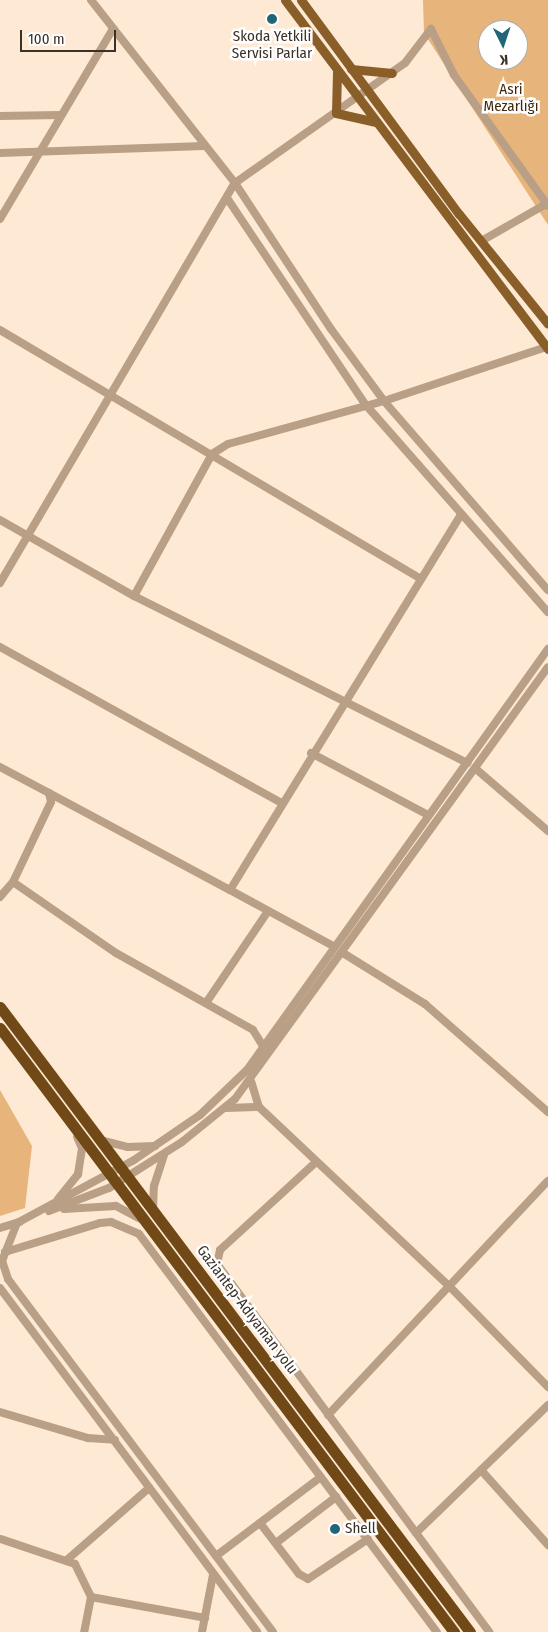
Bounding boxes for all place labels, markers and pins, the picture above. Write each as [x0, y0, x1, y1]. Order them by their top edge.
marker: Skoda Yetkili Servisi Parlar [266, 13, 278, 25]
place label: Skoda Yetkili Servisi Parlar [232, 27, 312, 62]
place label: Shell [345, 1520, 376, 1538]
marker: Shell [329, 1523, 341, 1535]

